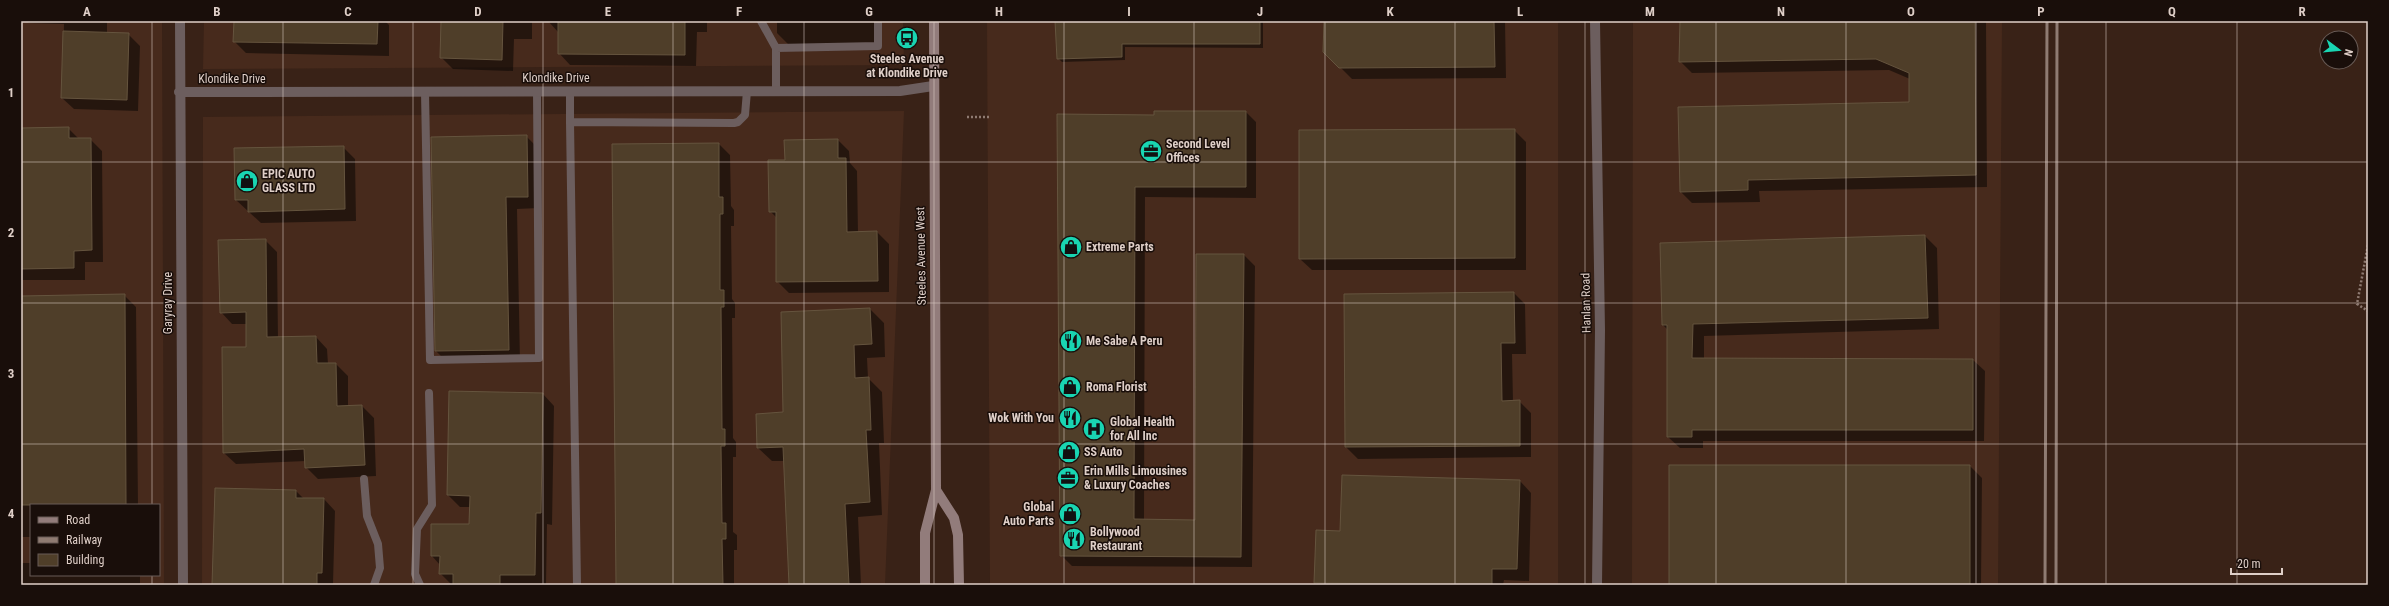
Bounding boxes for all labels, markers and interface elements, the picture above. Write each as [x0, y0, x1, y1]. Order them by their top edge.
text: A [83, 4, 91, 19]
text: B [213, 4, 221, 19]
text: C [344, 4, 352, 19]
text: D [474, 4, 482, 19]
text: E [605, 4, 612, 19]
text: F [736, 4, 742, 19]
text: G [865, 4, 873, 19]
text: H [995, 4, 1003, 19]
text: I [1127, 4, 1131, 19]
text: J [1257, 4, 1263, 19]
text: K [1386, 4, 1394, 19]
text: L [1517, 4, 1523, 19]
text: M [1645, 4, 1655, 19]
text: N [1777, 4, 1785, 19]
text: O [1907, 4, 1915, 19]
text: P [2037, 4, 2045, 19]
text: Q [2168, 4, 2176, 19]
text: R [2298, 4, 2306, 19]
bus stop icon: Steeles Avenue at Klondike Drive [894, 25, 920, 51]
north arrow [2319, 30, 2359, 70]
text: N [2341, 48, 2355, 58]
place label: Steeles Avenue at Klondike Drive [866, 52, 948, 80]
street label: Klondike Drive [522, 71, 590, 85]
street label: Klondike Drive [198, 72, 266, 86]
text: 1 [8, 85, 14, 100]
place label: Second Level Offices [1166, 137, 1230, 165]
office icon: Second Level Offices [1138, 138, 1164, 164]
place label: EPIC AUTO GLASS LTD [262, 167, 316, 195]
shop icon: EPIC AUTO GLASS LTD [234, 168, 260, 194]
street label: Steeles Avenue West [913, 206, 929, 305]
text: 2 [8, 225, 15, 240]
shop icon: Extreme Parts [1058, 234, 1084, 260]
place label: Extreme Parts [1086, 240, 1154, 254]
street label: Garyray Drive [161, 271, 175, 334]
street label: Hanlan Road [1578, 273, 1594, 333]
restaurant icon: Me Sabe A Peru [1058, 328, 1084, 354]
place label: Me Sabe A Peru [1086, 334, 1163, 348]
text: 3 [8, 366, 14, 381]
shop icon: Roma Florist [1057, 374, 1083, 400]
place label: Roma Florist [1086, 380, 1147, 394]
restaurant icon: Wok With You [1057, 405, 1083, 431]
place label: Wok With You [988, 411, 1054, 425]
place label: Global Health for All Inc [1110, 415, 1175, 443]
hospital icon: Global Health for All Inc [1081, 416, 1107, 442]
shop icon: SS Auto [1056, 439, 1082, 465]
place label: SS Auto [1084, 445, 1122, 459]
place label: Erin Mills Limousines & Luxury Coaches [1084, 464, 1188, 492]
office icon: Erin Mills Limousines & Luxury Coaches [1055, 465, 1081, 491]
place label: Global Auto Parts [1003, 500, 1055, 528]
shop icon: Global Auto Parts [1057, 501, 1083, 527]
legend [30, 504, 160, 576]
text: 4 [8, 506, 15, 521]
text: Road [66, 513, 90, 527]
place label: Bollywood Restaurant [1090, 525, 1142, 553]
restaurant icon: Bollywood Restaurant [1061, 526, 1087, 552]
text: Railway [66, 533, 102, 547]
scale bar [2231, 550, 2282, 576]
text: Building [66, 553, 104, 567]
text: 20 m [2237, 557, 2261, 571]

